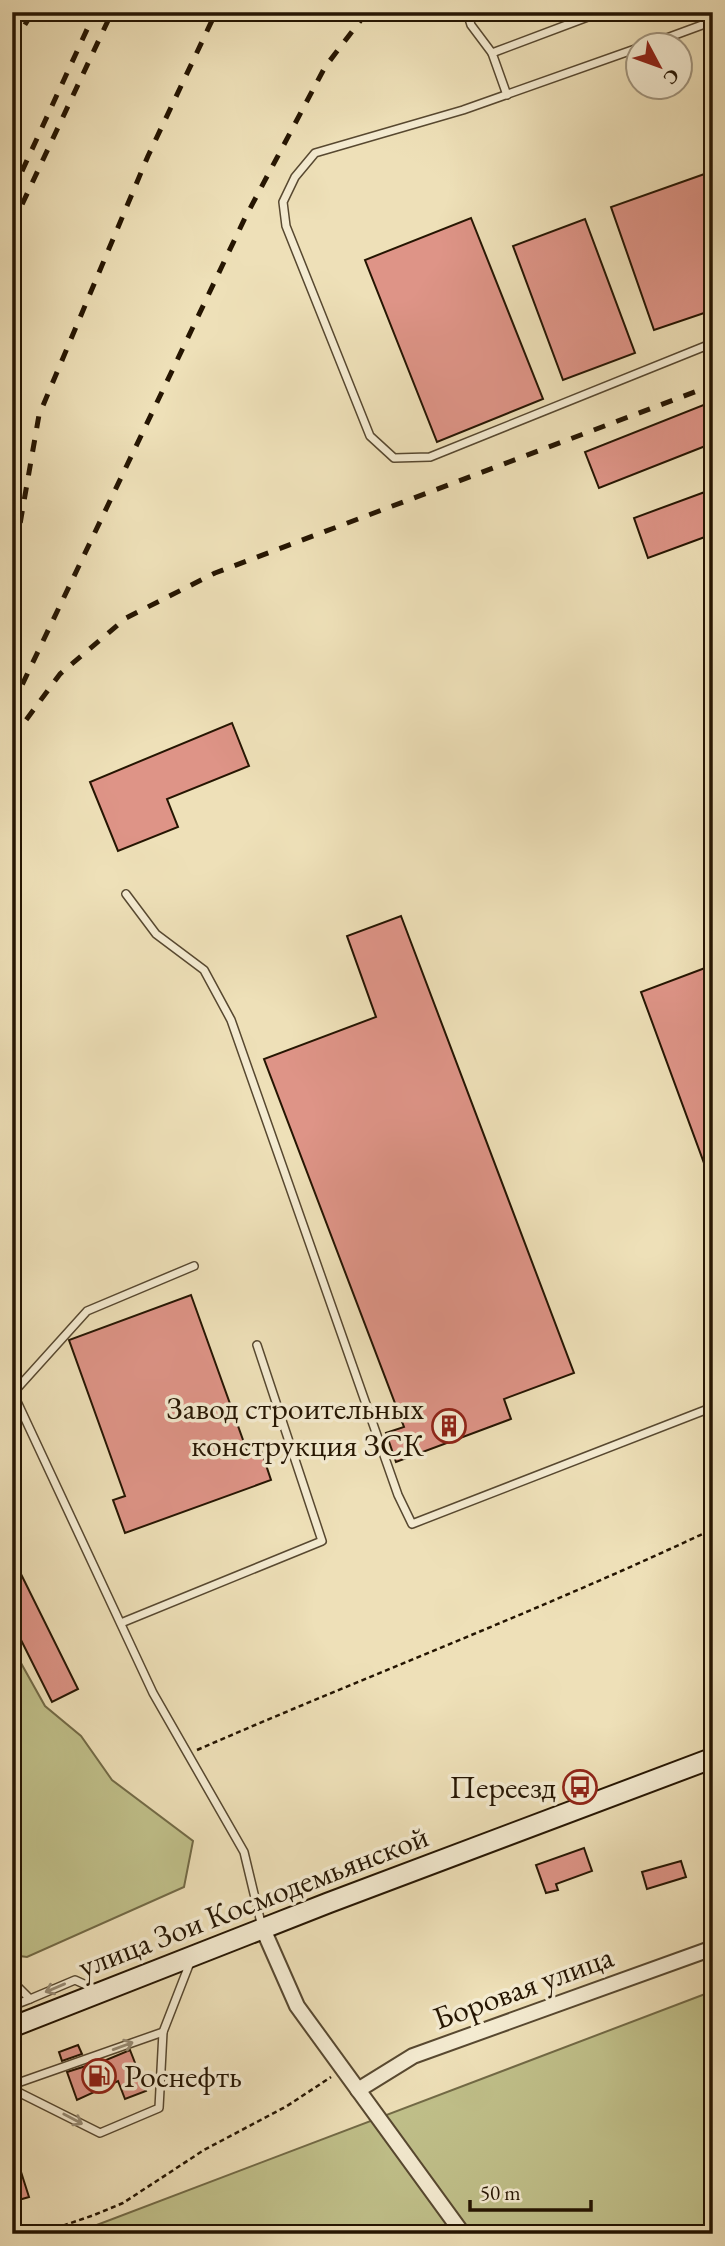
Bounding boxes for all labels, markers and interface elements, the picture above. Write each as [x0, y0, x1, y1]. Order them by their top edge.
north arrow [624, 32, 694, 102]
text: С [658, 64, 685, 90]
place label: Завод строительных конструкция ЗСК [166, 1387, 425, 1466]
building icon: Завод строительных конструкция ЗСК [430, 1407, 468, 1445]
place label: Переезд [449, 1766, 556, 1808]
bus stop icon: Переезд [561, 1768, 599, 1806]
street label: улица Зои Космодемьянской [72, 1815, 434, 1987]
street label: Боровая улица [427, 1935, 619, 2039]
one-way arrow [44, 1982, 66, 1995]
one-way arrow [111, 2039, 133, 2051]
place label: Роснефть [124, 2055, 242, 2097]
fuel station icon: Роснефть [80, 2057, 118, 2095]
one-way arrow [63, 2113, 83, 2127]
scale bar [470, 2169, 590, 2213]
text: 50 m [480, 2179, 521, 2206]

